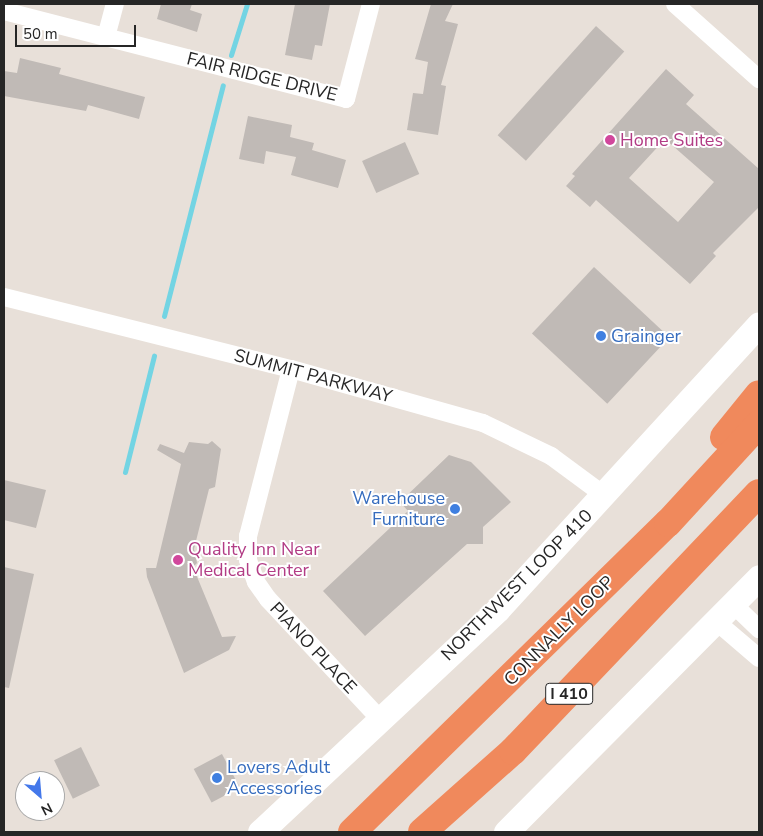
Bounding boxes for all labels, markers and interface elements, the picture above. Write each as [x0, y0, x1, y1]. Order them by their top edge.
scale bar [18, 15, 139, 47]
text: 50 m [23, 24, 58, 44]
street label: FAIR RIDGE DRIVE [185, 48, 339, 106]
place label: Home Suites [620, 129, 723, 151]
marker: Home Suites [604, 134, 616, 146]
place label: Grainger [611, 325, 681, 347]
marker: Grainger [595, 330, 607, 342]
street label: SUMMIT PARKWAY [232, 345, 394, 407]
place label: Warehouse Furniture [352, 488, 445, 530]
marker: Warehouse Furniture [449, 503, 461, 515]
street label: NORTHWEST LOOP 410 [437, 505, 597, 665]
place label: Quality Inn Near Medical Center [188, 539, 320, 582]
marker: Quality Inn Near Medical Center [172, 554, 184, 566]
street label: CONNALLY LOOP [500, 572, 618, 690]
street label: PIANO PLACE [265, 598, 361, 698]
road number: I 410 [544, 681, 594, 708]
place label: Lovers Adult Accessories [227, 757, 330, 800]
north arrow [15, 771, 65, 821]
marker: Lovers Adult Accessories [211, 772, 223, 784]
text: N [38, 798, 56, 820]

